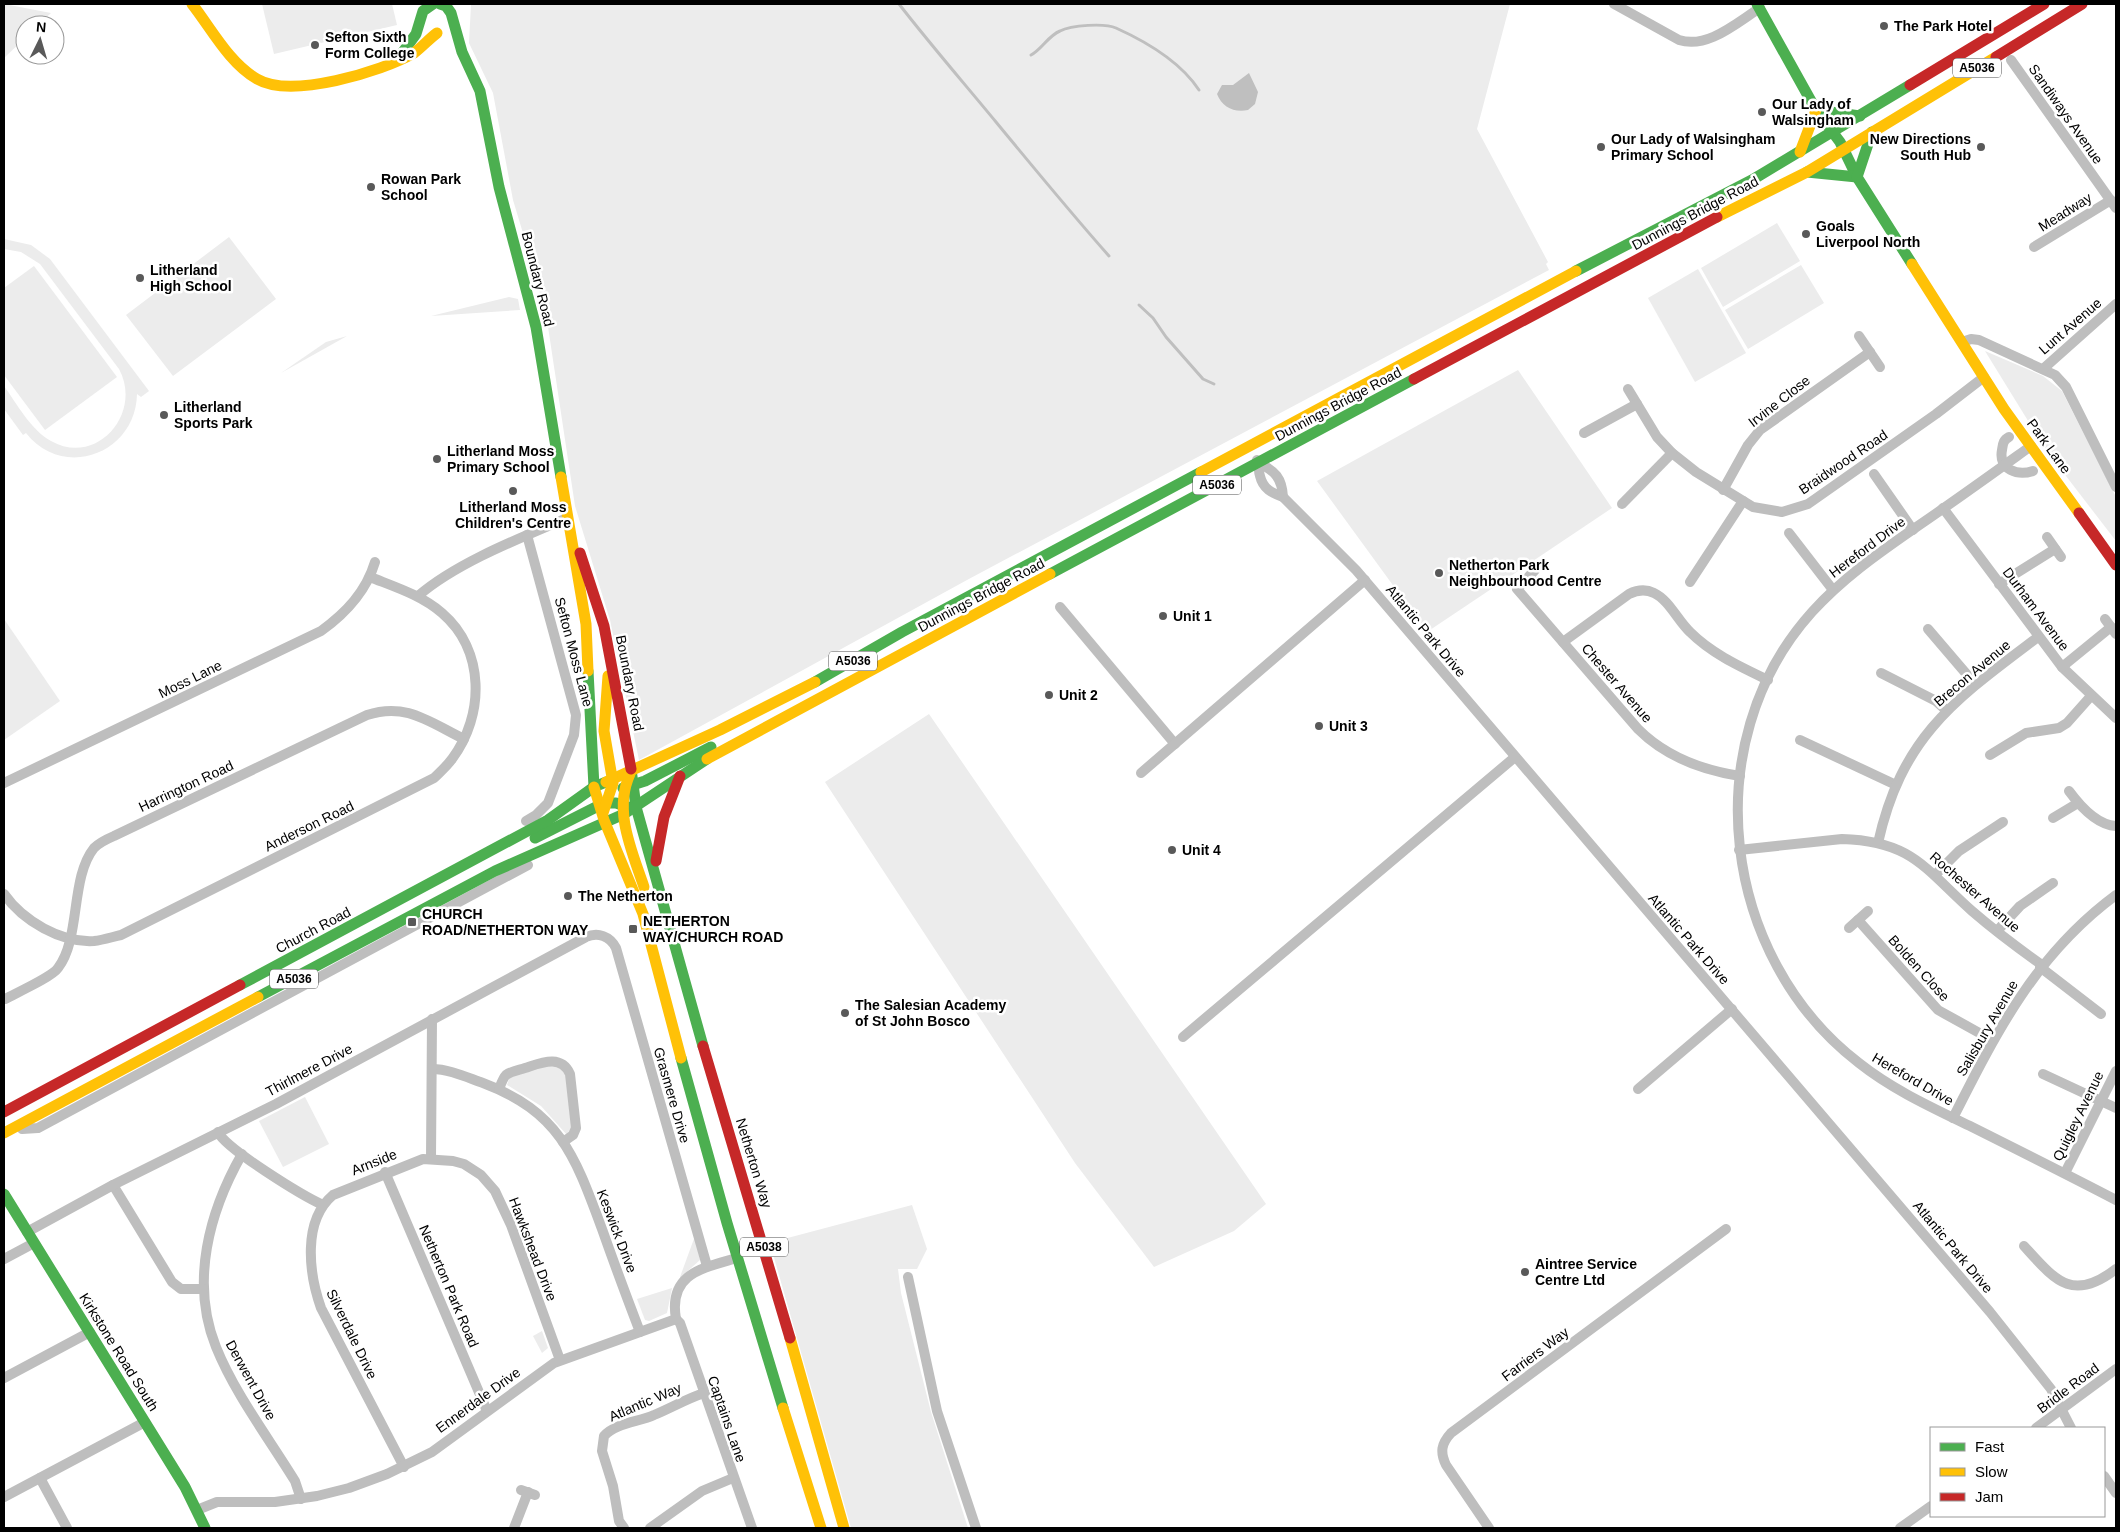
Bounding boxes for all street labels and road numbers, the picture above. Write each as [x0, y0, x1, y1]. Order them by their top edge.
road number: A5036 [1953, 58, 2001, 78]
street label: Sandiways Avenue [2026, 61, 2107, 167]
street label: Dunnings Bridge Road [1629, 173, 1761, 253]
street label: Meadway [2035, 189, 2095, 235]
street label: Boundary Road [518, 230, 558, 328]
street label: Lunt Avenue [2035, 294, 2105, 357]
street label: Dunnings Bridge Road [1272, 364, 1404, 444]
street label: Irvine Close [1745, 372, 1813, 430]
street label: Park Lane [2024, 415, 2074, 477]
street label: Braidwood Road [1796, 426, 1890, 498]
road number: A5036 [1193, 476, 1241, 494]
street label: Hereford Drive [1826, 513, 1908, 581]
street label: Dunnings Bridge Road [915, 555, 1047, 635]
street label: Durham Avenue [1999, 564, 2073, 654]
street label: Atlantic Park Drive [1383, 582, 1469, 680]
street label: Sefton Moss Lane [552, 595, 596, 709]
street label: Boundary Road [613, 634, 647, 732]
street label: Brecon Avenue [1931, 636, 2014, 710]
street label: Chester Avenue [1578, 640, 1656, 726]
road number: A5036 [829, 651, 877, 670]
street label: Moss Lane [156, 657, 224, 701]
street label: Harrington Road [136, 757, 236, 815]
street label: Anderson Road [262, 797, 356, 855]
street label: Rochester Avenue [1927, 849, 2023, 936]
street label: Atlantic Park Drive [1645, 890, 1733, 988]
street label: Church Road [273, 904, 353, 956]
street label: Bolden Close [1885, 932, 1953, 1004]
road number: A5036 [270, 970, 318, 989]
street label: Salisbury Avenue [1953, 977, 2021, 1079]
street label: Thirlmere Drive [263, 1040, 355, 1100]
street label: Grasmere Drive [651, 1045, 693, 1145]
street label: Hereford Drive [1870, 1049, 1957, 1109]
street label: Quigley Avenue [2049, 1068, 2107, 1163]
street label: Netherton Way [733, 1116, 775, 1210]
street label: Arnside [349, 1146, 399, 1178]
street label: Keswick Drive [594, 1187, 640, 1275]
street label: Hawkshead Drive [506, 1195, 560, 1303]
street label: Atlantic Park Drive [1910, 1198, 1996, 1296]
street label: Netherton Park Road [416, 1222, 482, 1350]
road number: A5038 [740, 1238, 788, 1256]
street label: Silverdale Drive [323, 1286, 381, 1382]
street label: Kirkstone Road South [76, 1290, 162, 1414]
street label: Farriers Way [1498, 1324, 1572, 1384]
street label: Derwent Drive [223, 1337, 280, 1423]
street label: Bridle Road [2034, 1360, 2102, 1416]
street label: Ennerdale Drive [433, 1364, 523, 1436]
street label: Captains Lane [705, 1374, 749, 1464]
street label: Atlantic Way [606, 1380, 684, 1424]

